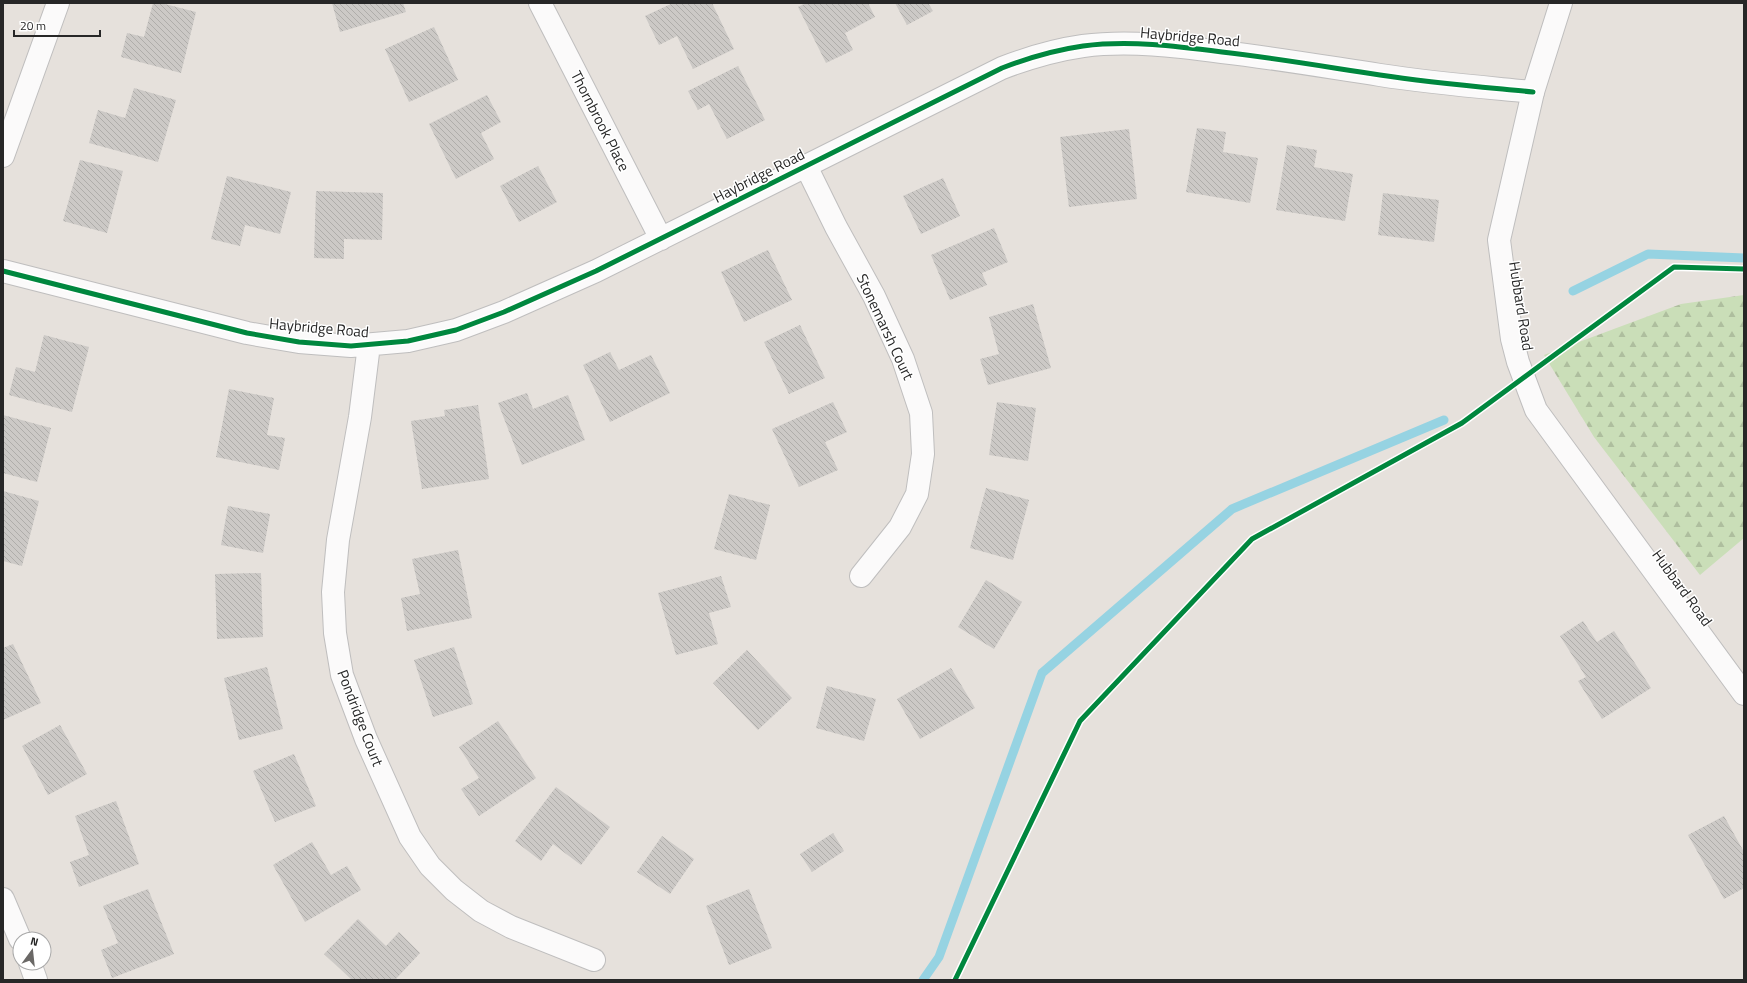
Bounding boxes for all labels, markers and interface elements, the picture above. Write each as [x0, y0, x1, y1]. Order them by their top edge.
scale bar [14, 12, 100, 38]
text: 20 m [20, 16, 46, 35]
street label: Haybridge Road [1139, 21, 1241, 52]
street label: Thornbrook Place [565, 66, 636, 175]
street label: Haybridge Road [709, 143, 809, 209]
street label: Hubbard Road [1503, 260, 1540, 352]
street label: Stonemarsh Court [851, 270, 920, 384]
street label: Haybridge Road [268, 312, 370, 343]
street label: Hubbard Road [1647, 545, 1718, 631]
street label: Pondridge Court [331, 666, 390, 770]
north arrow [12, 931, 52, 971]
text: N [29, 933, 40, 950]

